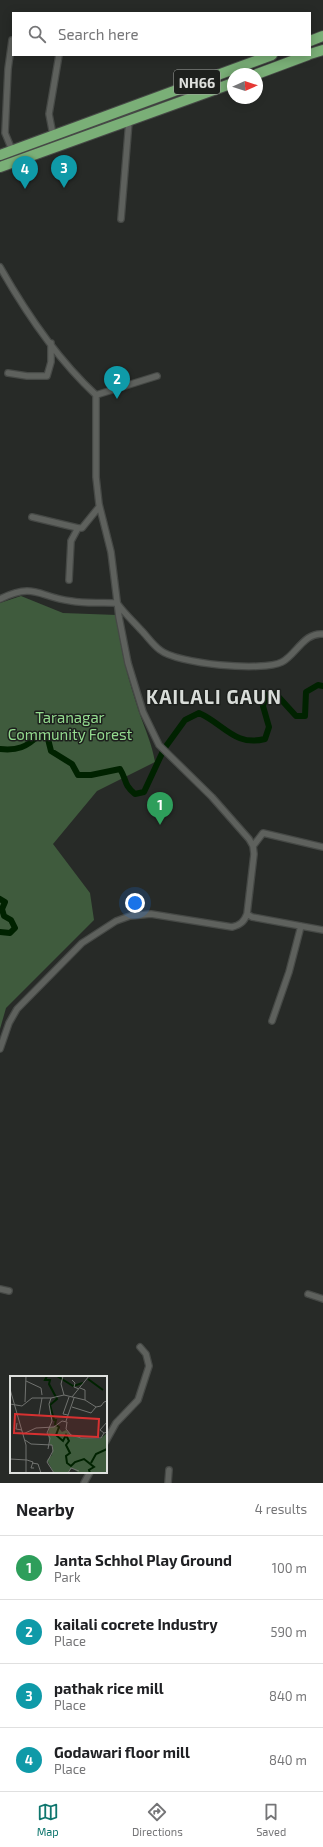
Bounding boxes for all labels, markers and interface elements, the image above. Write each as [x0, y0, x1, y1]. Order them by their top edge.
search box [12, 12, 311, 56]
icon: search [26, 23, 48, 45]
text: Search here [58, 25, 139, 43]
north arrow [227, 68, 263, 104]
road number: NH66 [174, 70, 220, 94]
pin: 3 [51, 155, 77, 188]
pin: 4 [12, 156, 38, 189]
pin: 2 [104, 366, 130, 399]
district label: KAILALI GAUN [146, 685, 282, 708]
park label: Taranagar Community Forest [8, 708, 133, 743]
pin: 1 [147, 792, 173, 825]
your location [125, 893, 145, 913]
inset map [10, 1376, 107, 1473]
text: Nearby [16, 1499, 74, 1519]
text: 4 results [255, 1501, 307, 1517]
text: Janta Schhol Play Ground [54, 1551, 232, 1569]
text: 1 [26, 1560, 32, 1576]
text: 100 m [272, 1560, 307, 1576]
text: Park [54, 1569, 81, 1585]
text: kailali cocrete Industry [54, 1615, 218, 1633]
text: 2 [25, 1624, 33, 1640]
text: 590 m [270, 1624, 307, 1640]
text: Place [54, 1633, 86, 1649]
text: pathak rice mill [54, 1679, 164, 1697]
text: 3 [25, 1688, 33, 1704]
text: 840 m [269, 1688, 307, 1704]
text: Place [54, 1697, 86, 1713]
text: Godawari floor mill [54, 1743, 190, 1761]
text: 4 [25, 1752, 33, 1768]
text: 840 m [269, 1752, 307, 1768]
text: Place [54, 1761, 86, 1777]
tab: Map [37, 1801, 59, 1838]
tab: Directions [132, 1801, 183, 1838]
tab: Saved [256, 1801, 286, 1838]

